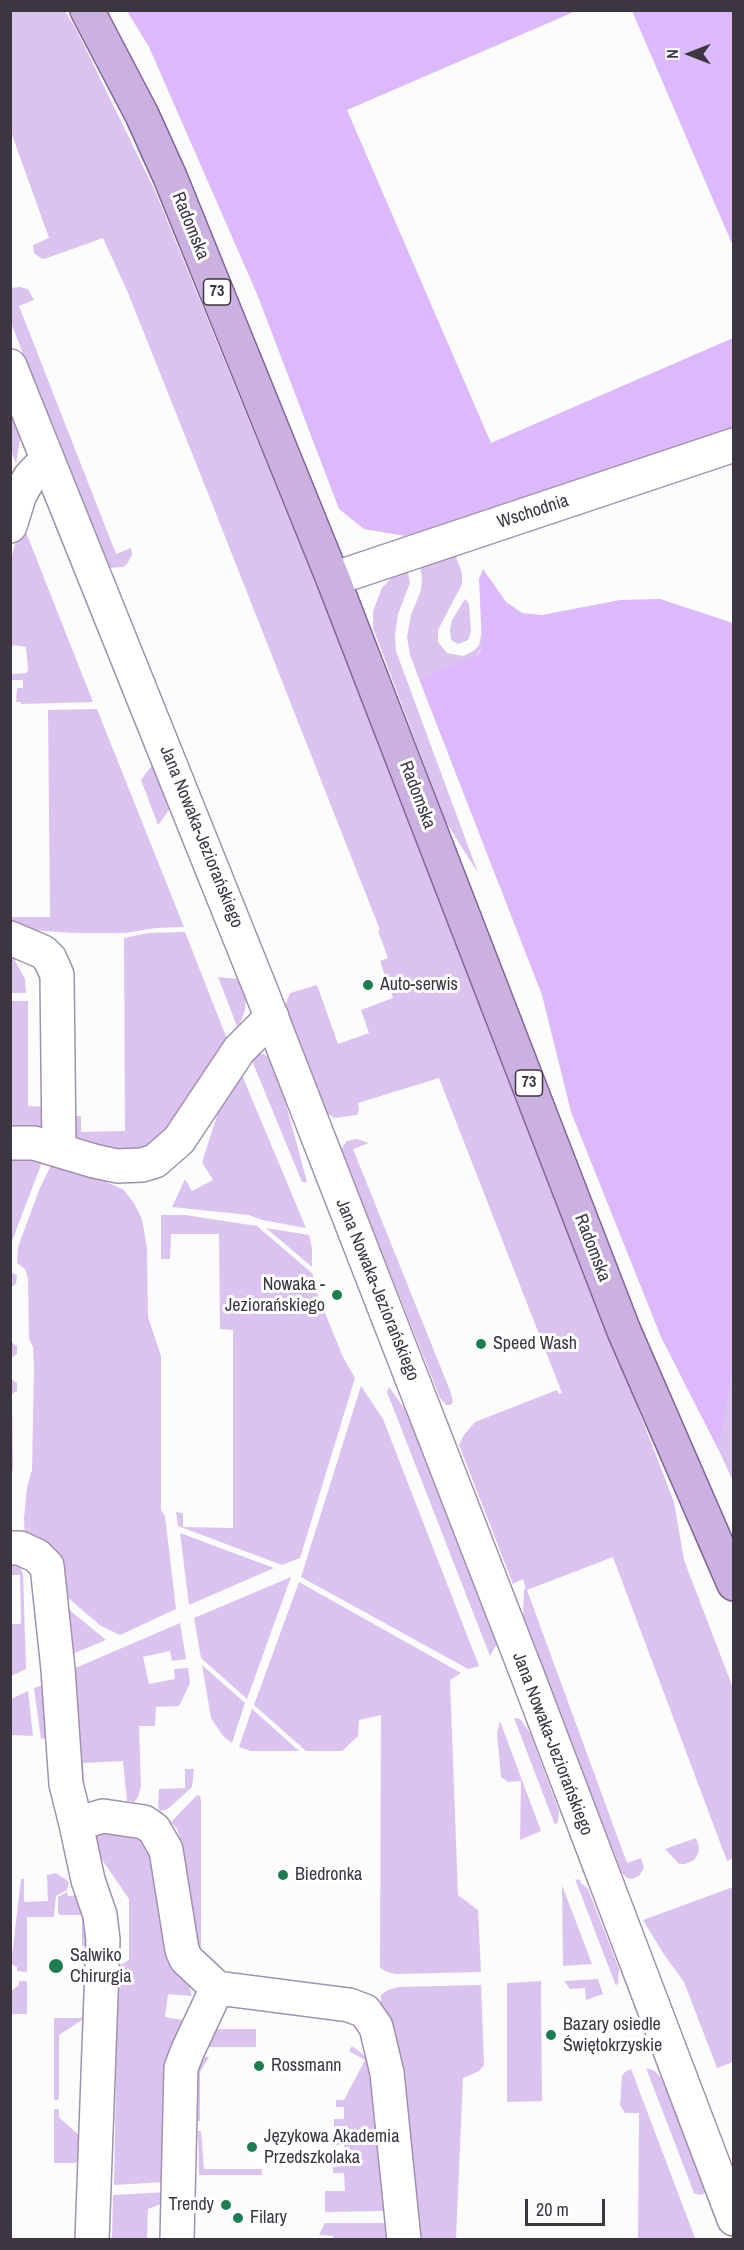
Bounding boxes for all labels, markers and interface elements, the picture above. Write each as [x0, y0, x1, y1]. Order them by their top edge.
north arrow [660, 24, 720, 84]
text: N [661, 49, 683, 59]
street label: Radomska [167, 189, 213, 263]
road number: 73 [204, 279, 230, 305]
street label: Wschodnia [495, 490, 571, 534]
street label: Jana Nowaka-Jeziorańskiego [155, 743, 247, 931]
street label: Radomska [394, 758, 440, 832]
place label: Auto-serwis [380, 974, 458, 996]
marker: Auto-serwis [361, 978, 375, 992]
road number: 73 [516, 1070, 542, 1096]
street label: Jana Nowaka-Jeziorańskiego [331, 1196, 423, 1384]
street label: Radomska [569, 1211, 615, 1285]
place label: Nowaka - Jeziorańskiego [225, 1274, 325, 1316]
marker: Nowaka - Jeziorańskiego [330, 1288, 344, 1302]
place label: Speed Wash [493, 1333, 577, 1355]
marker: Speed Wash [474, 1337, 488, 1351]
street label: Jana Nowaka-Jeziorańskiego [507, 1649, 597, 1839]
place label: Biedronka [295, 1864, 362, 1886]
marker: Biedronka [276, 1868, 290, 1882]
place label: Salwiko Chirurgia [70, 1945, 132, 1988]
marker: Salwiko Chirurgia [47, 1957, 65, 1975]
place label: Bazary osiedle Świętokrzyskie [563, 2014, 662, 2056]
marker: Bazary osiedle Świętokrzyskie [544, 2028, 558, 2042]
place label: Rossmann [271, 2055, 342, 2077]
marker: Rossmann [252, 2059, 266, 2073]
place label: Językowa Akademia Przedszkolaka [264, 2126, 399, 2168]
marker: Językowa Akademia Przedszkolaka [245, 2140, 259, 2154]
scale bar [528, 2187, 608, 2225]
place label: Trendy [169, 2194, 214, 2216]
text: 20 m [536, 2197, 569, 2222]
marker: Trendy [219, 2198, 233, 2212]
place label: Filary [250, 2207, 287, 2229]
marker: Filary [231, 2211, 245, 2225]

